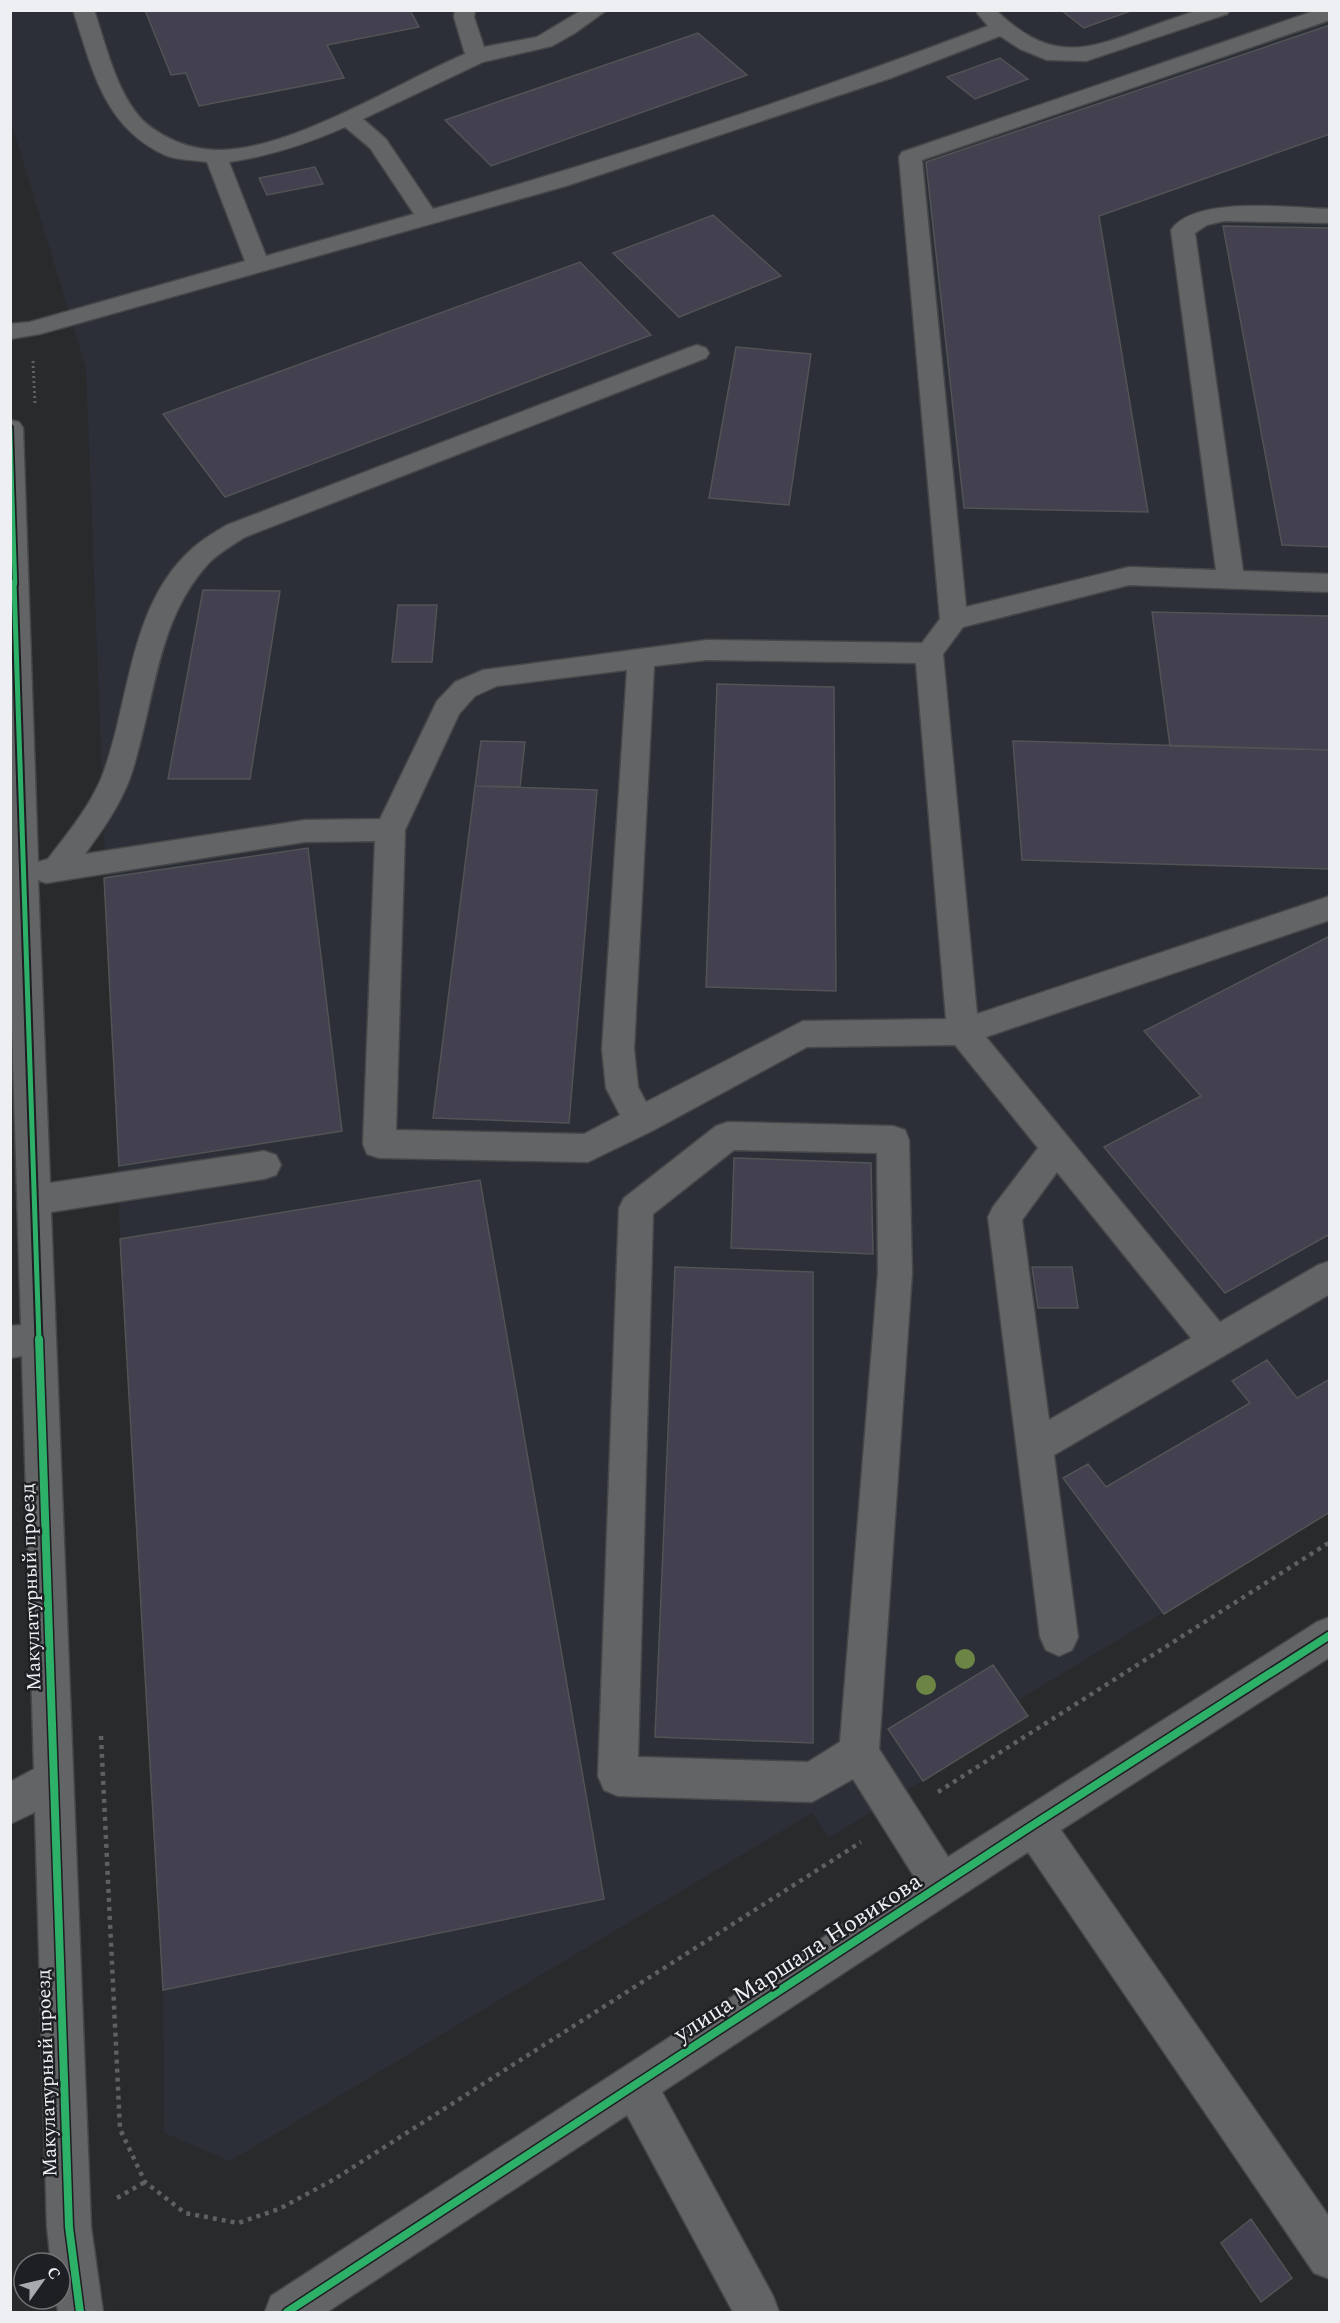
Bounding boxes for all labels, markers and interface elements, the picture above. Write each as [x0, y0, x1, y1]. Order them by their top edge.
street label: Макулатурный проезд [12, 1483, 50, 1691]
street label: улица Маршала Новикова [666, 1864, 930, 2053]
street label: Макулатурный проезд [28, 1969, 66, 2177]
north arrow [12, 2251, 72, 2311]
text: С [40, 2262, 67, 2285]

